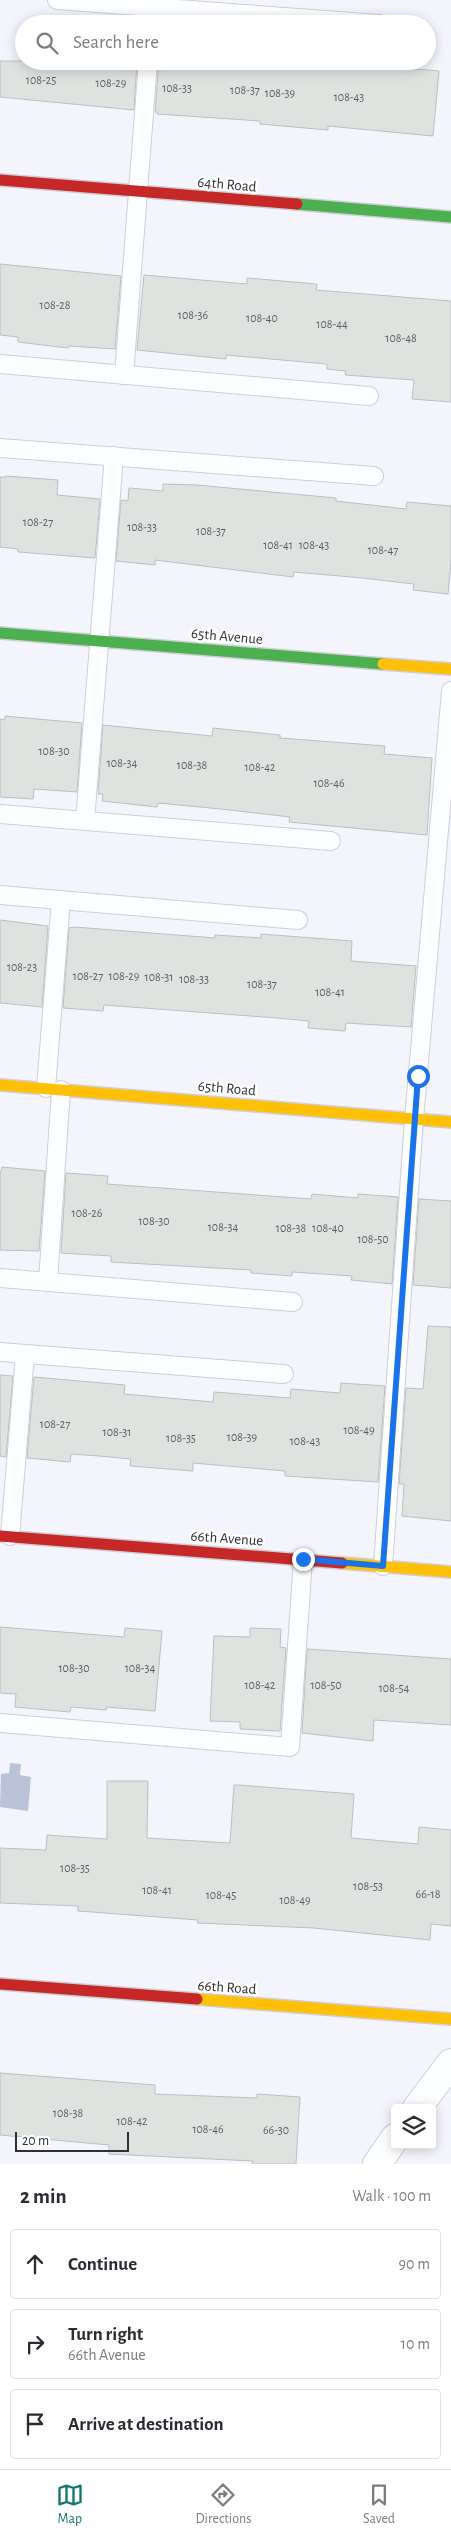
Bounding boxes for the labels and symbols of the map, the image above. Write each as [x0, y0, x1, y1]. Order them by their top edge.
house number: 108-25 [26, 74, 56, 86]
house number: 108-29 [96, 77, 127, 89]
house number: 108-33 [162, 82, 192, 94]
house number: 108-37 [230, 84, 260, 96]
house number: 108-39 [265, 87, 296, 99]
house number: 108-43 [334, 91, 364, 103]
street label: 64th Road [197, 174, 257, 195]
house number: 108-28 [40, 299, 71, 311]
house number: 108-36 [178, 309, 209, 321]
house number: 108-40 [246, 312, 278, 324]
house number: 108-44 [316, 318, 348, 330]
house number: 108-48 [385, 332, 417, 344]
house number: 108-27 [23, 516, 53, 528]
house number: 108-33 [127, 521, 157, 533]
house number: 108-37 [196, 525, 226, 537]
house number: 108-41 [263, 539, 293, 551]
house number: 108-43 [299, 539, 329, 551]
house number: 108-47 [368, 544, 398, 556]
street label: 65th Avenue [190, 626, 264, 647]
house number: 108-30 [38, 745, 70, 757]
house number: 108-34 [107, 757, 137, 769]
house number: 108-38 [177, 759, 208, 771]
house number: 108-42 [244, 761, 276, 773]
house number: 108-46 [313, 777, 345, 789]
house number: 108-23 [7, 961, 37, 973]
house number: 108-27 [73, 970, 103, 982]
house number: 108-29 [109, 970, 140, 982]
house number: 108-31 [145, 971, 173, 983]
house number: 108-33 [179, 973, 209, 985]
house number: 108-37 [247, 978, 277, 990]
house number: 108-41 [315, 986, 345, 998]
route start [407, 1065, 430, 1088]
street label: 65th Road [197, 1078, 257, 1099]
house number: 108-26 [72, 1207, 103, 1219]
house number: 108-30 [138, 1215, 170, 1227]
house number: 108-34 [208, 1221, 238, 1233]
house number: 108-38 [276, 1222, 307, 1234]
house number: 108-40 [312, 1222, 344, 1234]
house number: 108-50 [357, 1233, 389, 1245]
house number: 108-27 [40, 1418, 70, 1430]
house number: 108-49 [343, 1424, 375, 1436]
house number: 108-31 [103, 1426, 131, 1438]
house number: 108-39 [227, 1431, 258, 1443]
house number: 108-35 [166, 1432, 196, 1444]
house number: 108-43 [290, 1435, 320, 1447]
street label: 66th Avenue [190, 1528, 264, 1549]
route end [292, 1548, 315, 1571]
house number: 108-30 [58, 1662, 90, 1674]
house number: 108-34 [125, 1662, 155, 1674]
house number: 108-42 [244, 1679, 276, 1691]
house number: 108-50 [310, 1679, 342, 1691]
house number: 108-54 [379, 1682, 410, 1694]
house number: 108-35 [60, 1862, 90, 1874]
house number: 108-53 [353, 1880, 383, 1892]
house number: 108-41 [142, 1884, 172, 1896]
house number: 66-18 [416, 1888, 441, 1900]
house number: 108-45 [206, 1889, 236, 1901]
house number: 108-49 [279, 1894, 311, 1906]
street label: 66th Road [197, 1978, 257, 1997]
house number: 108-38 [53, 2107, 84, 2119]
house number: 108-42 [116, 2115, 148, 2127]
house number: 108-46 [192, 2123, 224, 2135]
house number: 66-30 [263, 2124, 289, 2136]
scale bar [15, 2129, 129, 2152]

